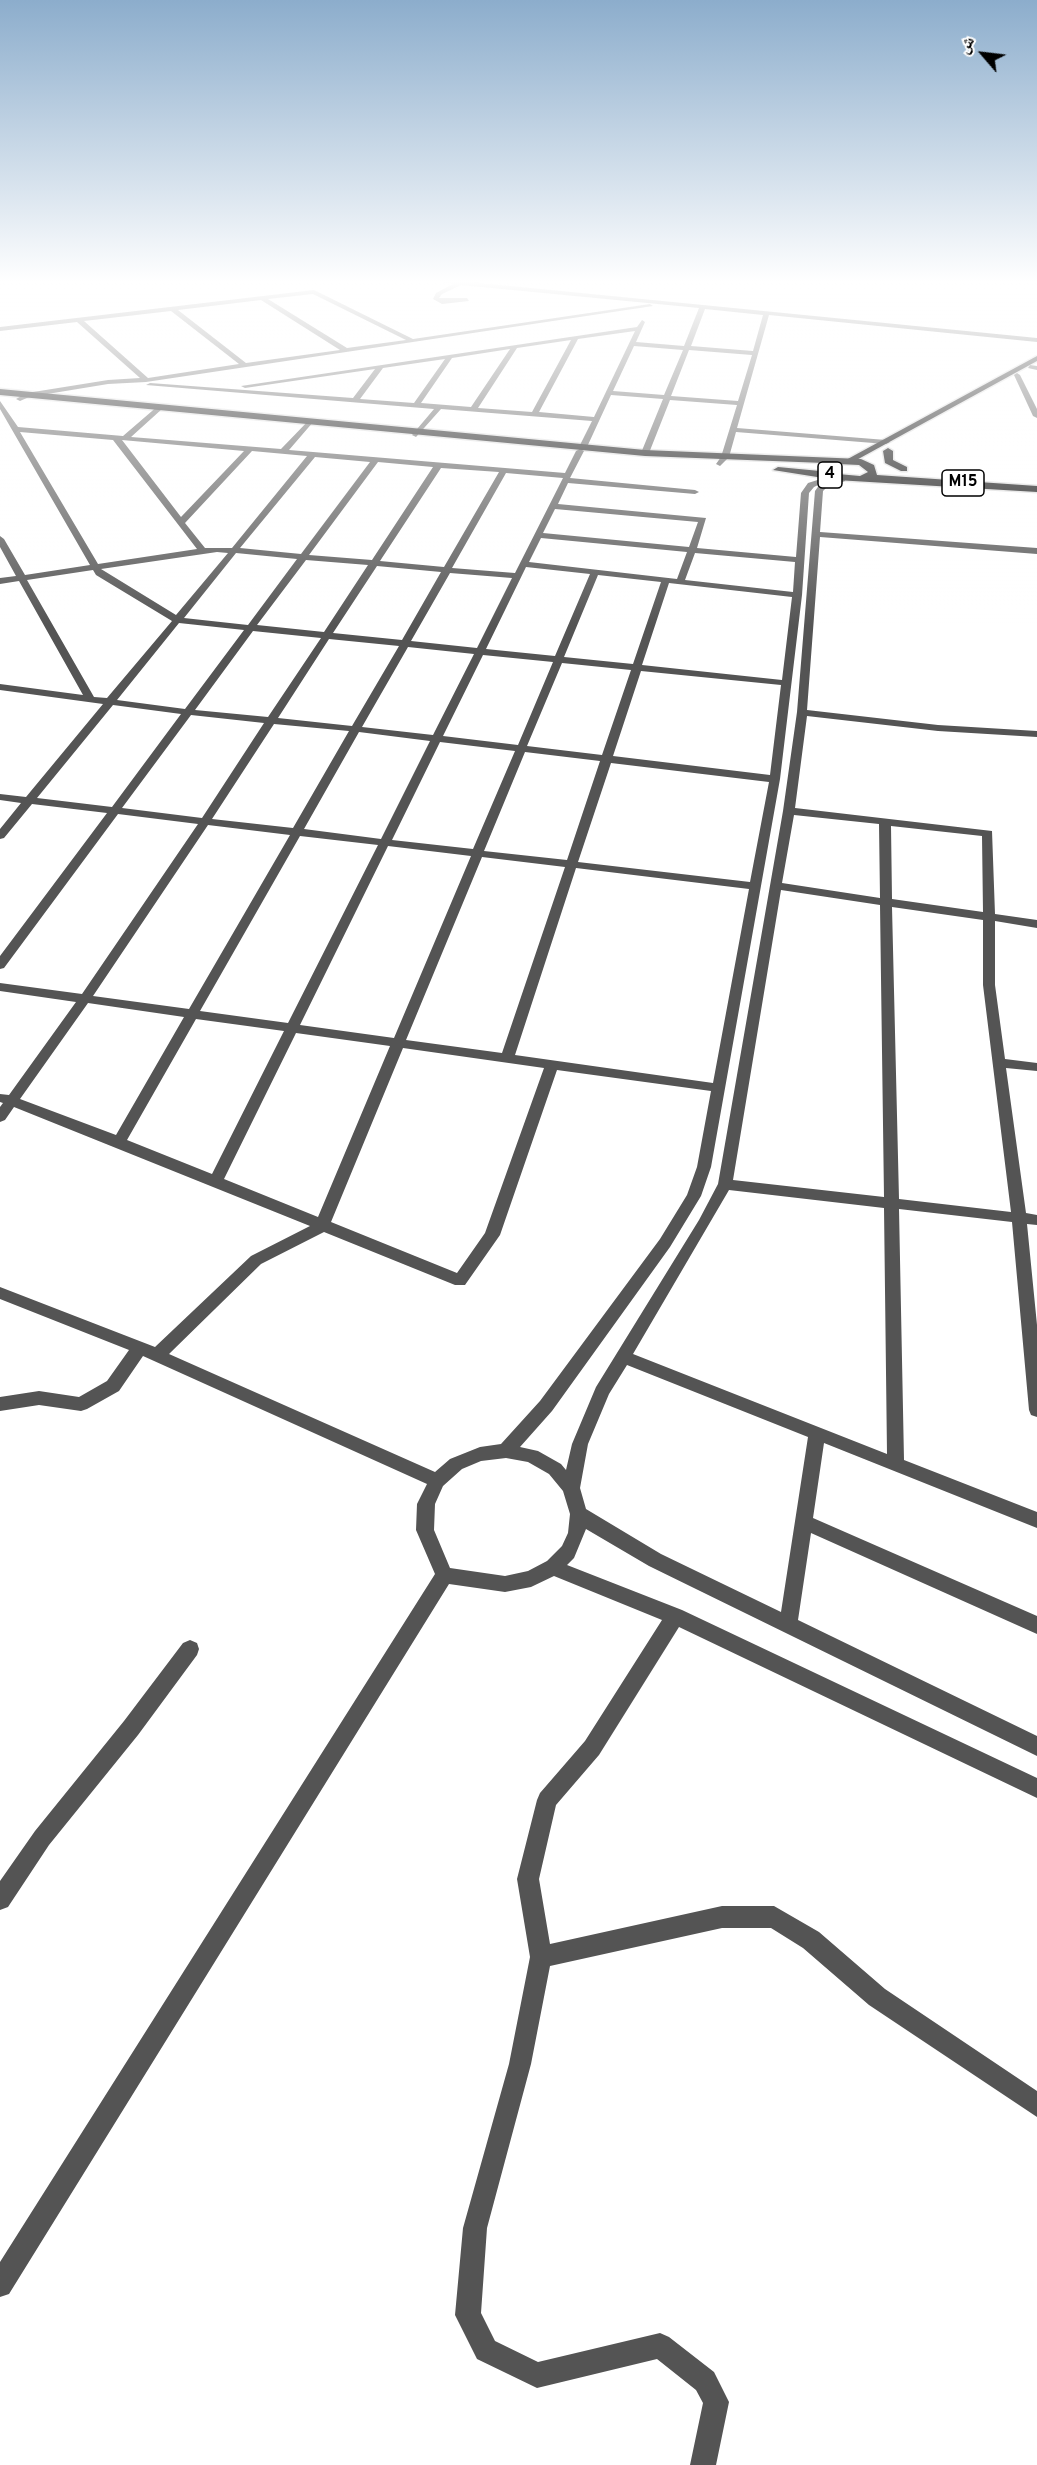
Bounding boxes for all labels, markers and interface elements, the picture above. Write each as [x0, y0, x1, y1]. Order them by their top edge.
north arrow [953, 24, 1013, 84]
text: ش [954, 33, 980, 58]
road number: 4 [818, 462, 842, 488]
road number: M15 [942, 470, 984, 496]

